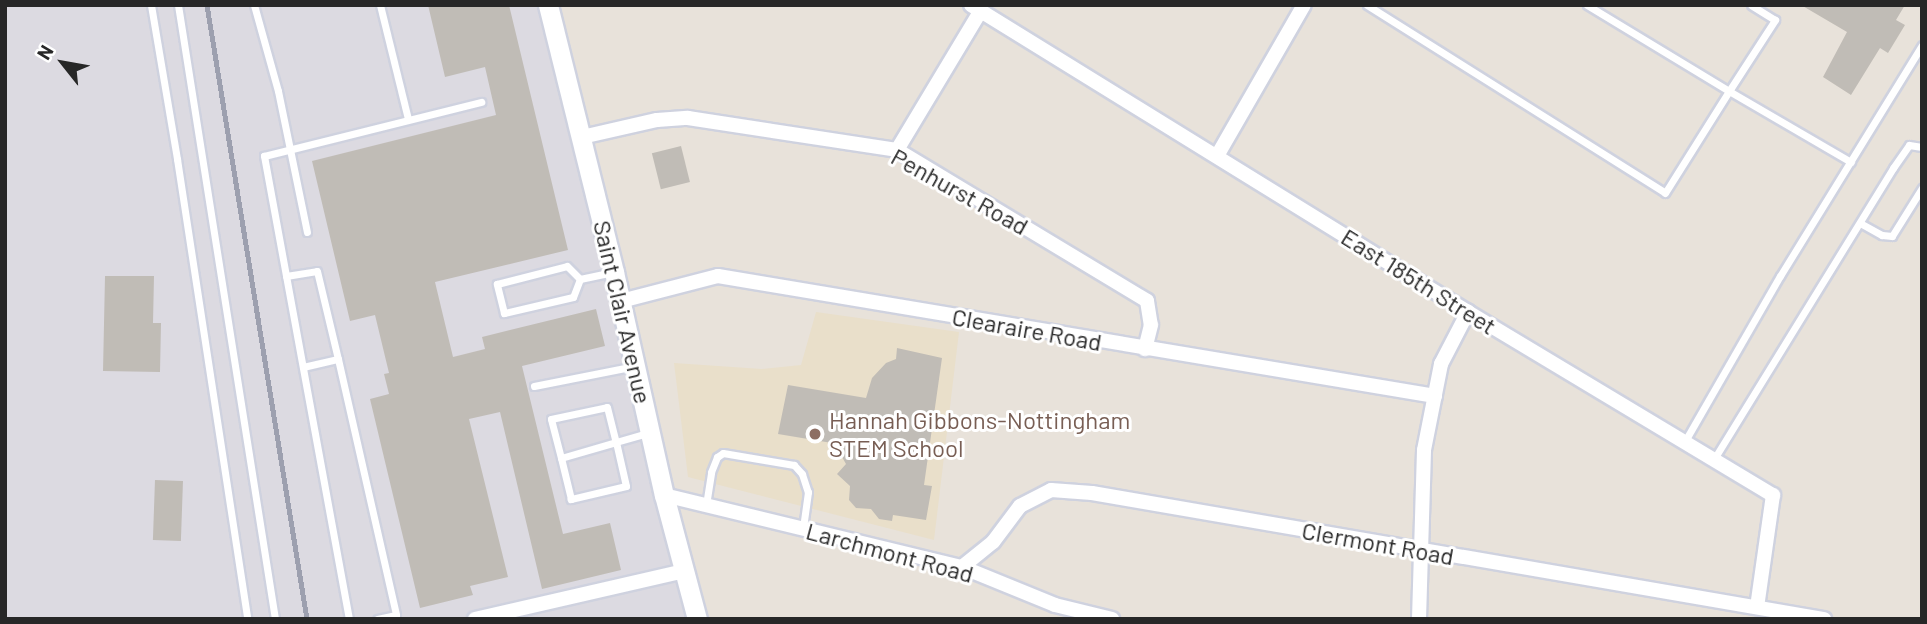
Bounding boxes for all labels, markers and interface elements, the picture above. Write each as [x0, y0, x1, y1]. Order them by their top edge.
north arrow [28, 28, 98, 98]
text: N [31, 41, 58, 63]
street label: Penhurst Road [887, 142, 1033, 240]
street label: Saint Clair Avenue [588, 218, 658, 406]
street label: East 185th Street [1336, 222, 1502, 340]
street label: Clearaire Road [950, 302, 1104, 356]
place label: Hannah Gibbons-Nottingham STEM School [829, 406, 1130, 462]
marker: Hannah Gibbons-Nottingham STEM School [807, 426, 823, 442]
street label: Clermont Road [1300, 515, 1456, 571]
street label: Larchmont Road [803, 516, 977, 588]

